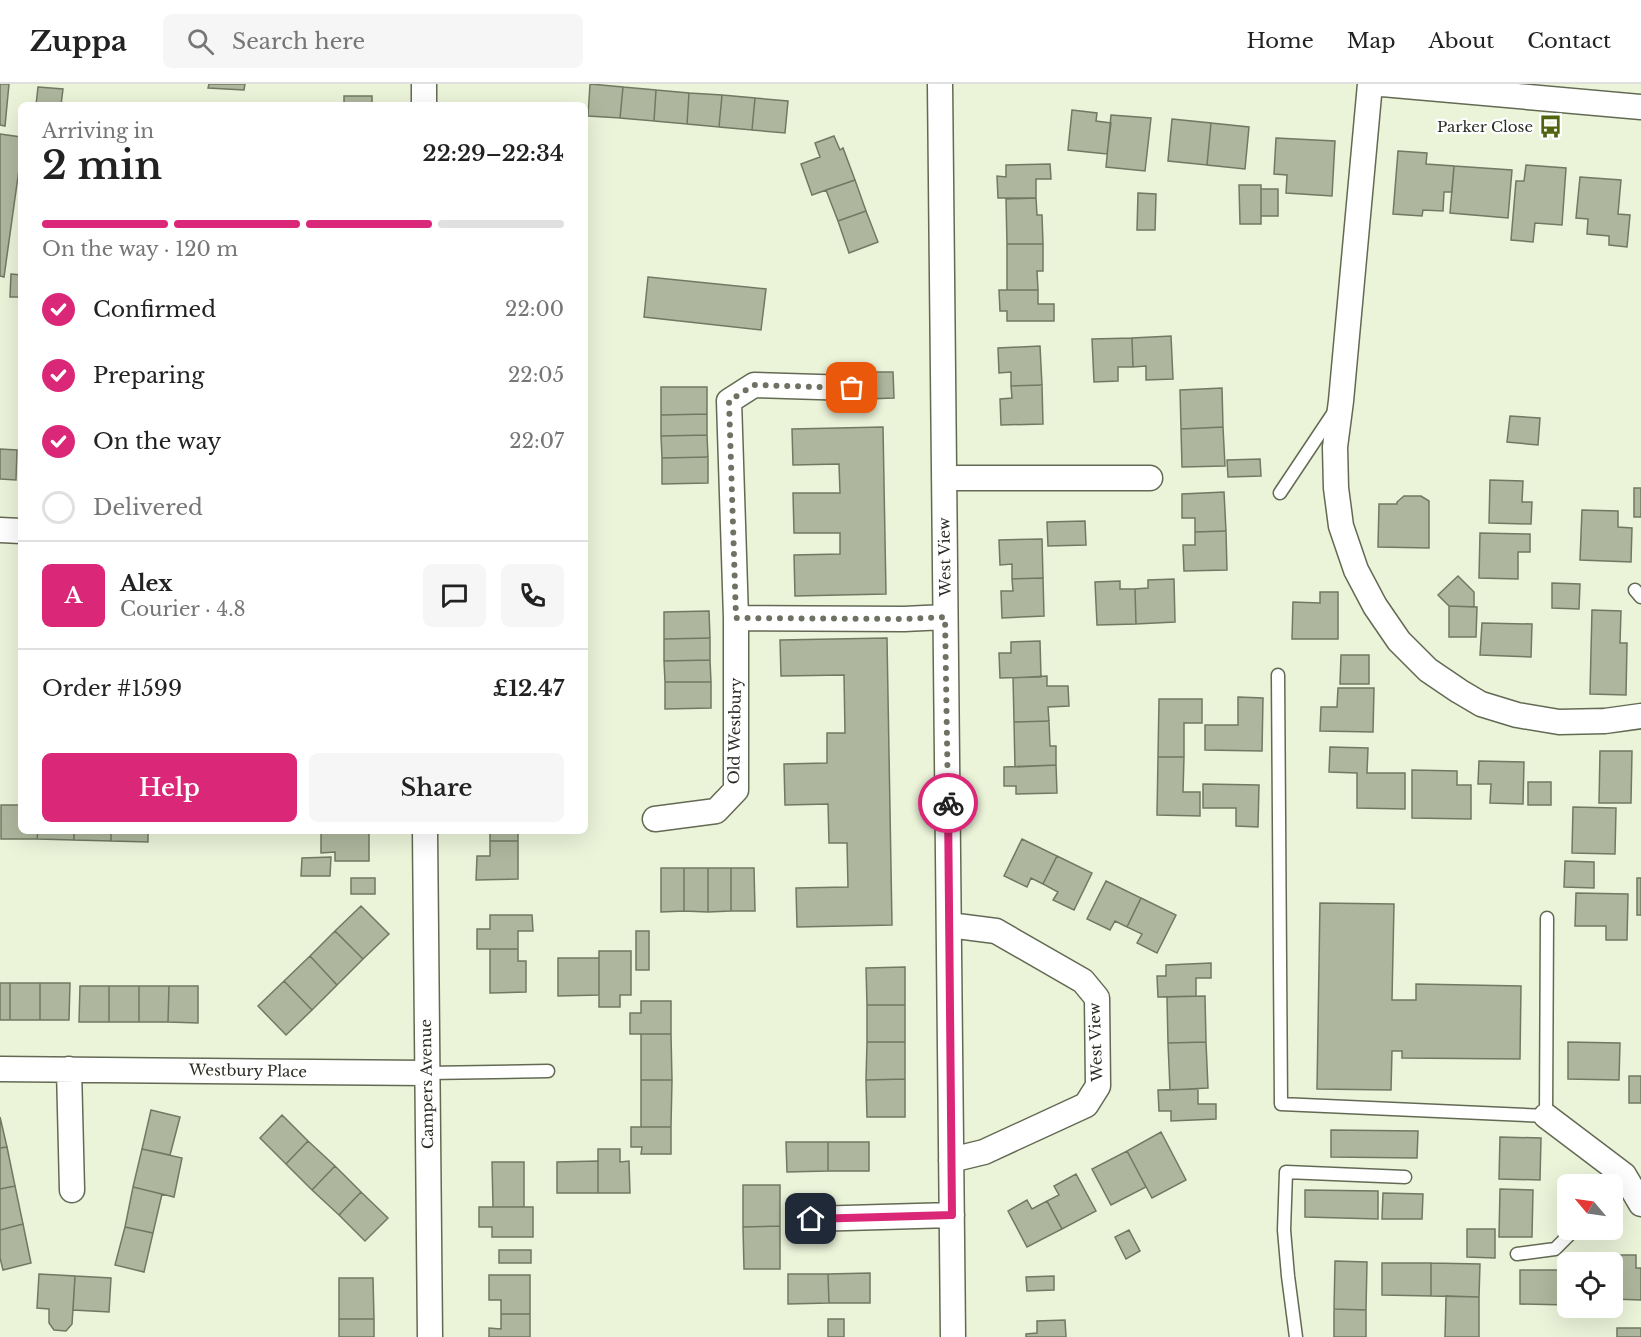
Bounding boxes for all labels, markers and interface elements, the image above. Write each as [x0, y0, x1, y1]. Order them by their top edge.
search box [163, 14, 583, 68]
text: Zuppa [30, 24, 127, 59]
icon: search [184, 25, 217, 58]
text: Search here [232, 28, 365, 55]
text: Home [1247, 28, 1314, 54]
text: Map [1347, 28, 1395, 54]
text: About [1428, 28, 1494, 54]
text: Contact [1527, 28, 1611, 54]
bus stop icon: Parker Close [1538, 114, 1564, 140]
place label: Parker Close [1437, 117, 1533, 136]
text: Arriving in [42, 119, 154, 143]
text: 22:29–22:34 [423, 140, 564, 167]
text: 2 min [42, 141, 162, 190]
text: On the way · 120 m [42, 237, 238, 261]
icon: check [42, 293, 75, 326]
text: Confirmed [93, 296, 216, 323]
text: 22:00 [505, 297, 564, 321]
icon: check [42, 359, 75, 392]
text: Preparing [93, 362, 204, 389]
pin [826, 362, 877, 413]
text: 22:05 [508, 363, 564, 387]
icon: bag [835, 371, 868, 404]
icon: check [42, 425, 75, 458]
text: On the way [93, 428, 221, 455]
text: 22:07 [509, 429, 564, 453]
text: Delivered [93, 494, 203, 521]
street label: West View [934, 517, 955, 598]
button: chat [423, 564, 486, 627]
button: phone [501, 564, 564, 627]
text: Alex [120, 570, 173, 597]
text: A [65, 582, 82, 609]
text: Courier · 4.8 [120, 597, 246, 621]
text: Order #1599 [42, 675, 182, 702]
text: £12.47 [493, 675, 564, 702]
street label: Old Westbury [724, 677, 745, 785]
button: Help [42, 753, 297, 822]
button: Share [309, 753, 564, 822]
courier [918, 773, 978, 833]
icon: bike [932, 787, 965, 820]
street label: West View [1085, 1002, 1106, 1083]
street label: Campers Avenue [416, 1019, 437, 1149]
street label: Westbury Place [188, 1060, 307, 1081]
north arrow [1557, 1174, 1623, 1240]
map controls [1557, 1174, 1623, 1318]
pin [785, 1193, 836, 1244]
icon: home [794, 1202, 827, 1235]
button: locate [1557, 1252, 1623, 1318]

